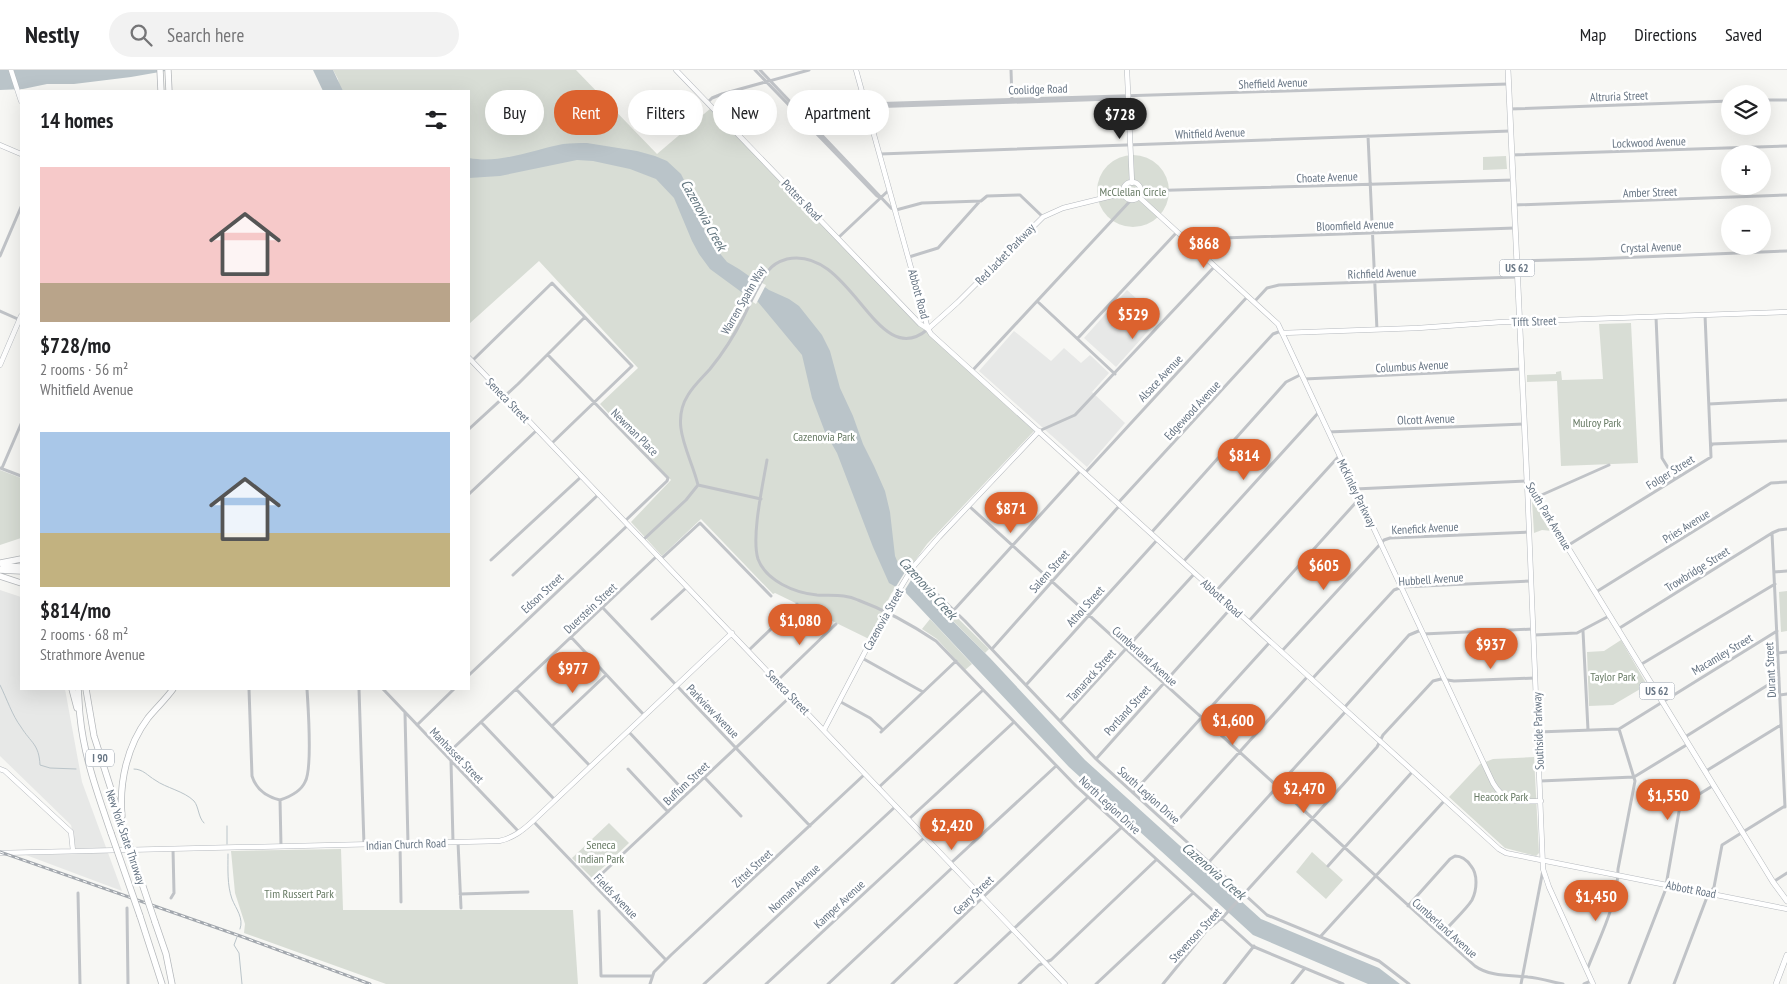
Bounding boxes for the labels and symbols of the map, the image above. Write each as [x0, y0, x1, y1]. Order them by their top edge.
street label: Sheffield Avenue [1238, 74, 1308, 92]
street label: Coolidge Road [1008, 80, 1068, 98]
street label: Altruria Street [1590, 87, 1649, 105]
pin: $728 [1090, 98, 1150, 140]
street label: Whitfield Avenue [1175, 124, 1245, 142]
street label: Lockwood Avenue [1612, 133, 1686, 151]
street label: Choate Avenue [1296, 168, 1358, 186]
water label: Cazenovia Creek [677, 176, 732, 255]
street label: Potters Road [779, 176, 825, 224]
park label: McClellan Circle [1100, 184, 1166, 199]
street label: Amber Street [1623, 184, 1678, 200]
street label: Bloomfield Avenue [1316, 216, 1394, 234]
street label: Red Jacket Parkway [972, 220, 1038, 288]
pin: $868 [1174, 226, 1234, 269]
street label: Crystal Avenue [1620, 238, 1682, 256]
road number: US 62 [1500, 260, 1534, 277]
street label: Warren Spahn Way [717, 263, 769, 337]
street label: Richfield Avenue [1347, 264, 1417, 282]
street label: Abbott Road [905, 267, 933, 321]
pin: $529 [1103, 298, 1163, 340]
street label: Tifft Street [1511, 313, 1557, 329]
street label: Alsace Avenue [1134, 351, 1186, 405]
street label: Columbus Avenue [1375, 357, 1449, 375]
street label: Seneca Street [483, 374, 534, 426]
street label: Edgewood Avenue [1161, 377, 1223, 443]
street label: Newman Place [608, 405, 662, 459]
street label: Olcott Avenue [1397, 410, 1455, 428]
park label: Mulroy Park [1573, 415, 1622, 430]
park label: Cazenovia Park [793, 429, 855, 444]
pin: $814 [1214, 438, 1274, 481]
street label: Folger Street [1643, 451, 1697, 493]
street label: McKinley Parkway [1334, 456, 1380, 530]
street label: South Park Avenue [1523, 479, 1575, 553]
pin: $871 [981, 492, 1041, 534]
street label: Pries Avenue [1660, 506, 1712, 546]
street label: Kenefick Avenue [1391, 519, 1459, 537]
street label: Trowbridge Street [1662, 543, 1733, 595]
street label: Salem Street [1026, 546, 1073, 596]
pin: $605 [1294, 548, 1354, 591]
water label: Cazenovia Creek [895, 553, 962, 624]
street label: Edson Street [518, 569, 567, 616]
street label: Hubbell Avenue [1398, 569, 1464, 589]
street label: Abbott Road [1198, 575, 1246, 621]
street label: Duerstein Street [560, 579, 620, 636]
street label: Athol Street [1063, 582, 1108, 629]
street label: Cazenovia Street [860, 585, 907, 653]
pin: $1,080 [759, 604, 841, 646]
street label: Cumberland Avenue [1109, 623, 1181, 689]
pin: $937 [1461, 628, 1521, 670]
street label: Macamley Street [1689, 630, 1756, 678]
street label: Durant Street [1761, 641, 1779, 698]
street label: Tamarack Street [1063, 645, 1119, 704]
pin: $977 [543, 652, 603, 694]
street label: Seneca Street [763, 666, 814, 718]
park label: Taylor Park [1590, 669, 1636, 684]
street label: Parkview Avenue [684, 681, 743, 741]
street label: Portland Street [1100, 681, 1154, 738]
road number: US 62 [1640, 682, 1674, 700]
street label: Southside Parkway [1529, 691, 1547, 770]
pin: $1,600 [1192, 704, 1274, 746]
street label: Manhasset Street [427, 724, 488, 786]
road number: I 90 [86, 750, 114, 766]
street label: Buffum Street [660, 757, 713, 808]
street label: South Legion Drive [1115, 763, 1183, 827]
pin: $2,470 [1263, 772, 1345, 814]
street label: North Legion Drive [1076, 773, 1144, 837]
pin: $1,550 [1627, 778, 1709, 821]
street label: New York State Thruway [103, 787, 149, 887]
park label: Heacock Park [1474, 789, 1529, 804]
pin: $2,420 [911, 808, 993, 851]
street label: Indian Church Road [366, 835, 446, 853]
park label: Seneca Indian Park [578, 837, 624, 866]
water label: Cazenovia Creek [1178, 838, 1251, 905]
street label: Zittel Street [729, 845, 776, 890]
street label: Norman Avenue [765, 860, 823, 916]
street label: Fields Avenue [591, 870, 641, 922]
street label: Geary Street [950, 872, 997, 918]
street label: Kamper Avenue [810, 877, 868, 931]
street label: Abbott Road [1665, 877, 1717, 901]
pin: $1,450 [1555, 880, 1637, 922]
park label: Tim Russert Park [264, 886, 334, 901]
street label: Cumberland Avenue [1409, 895, 1481, 961]
street label: Stevenson Street [1166, 904, 1225, 966]

